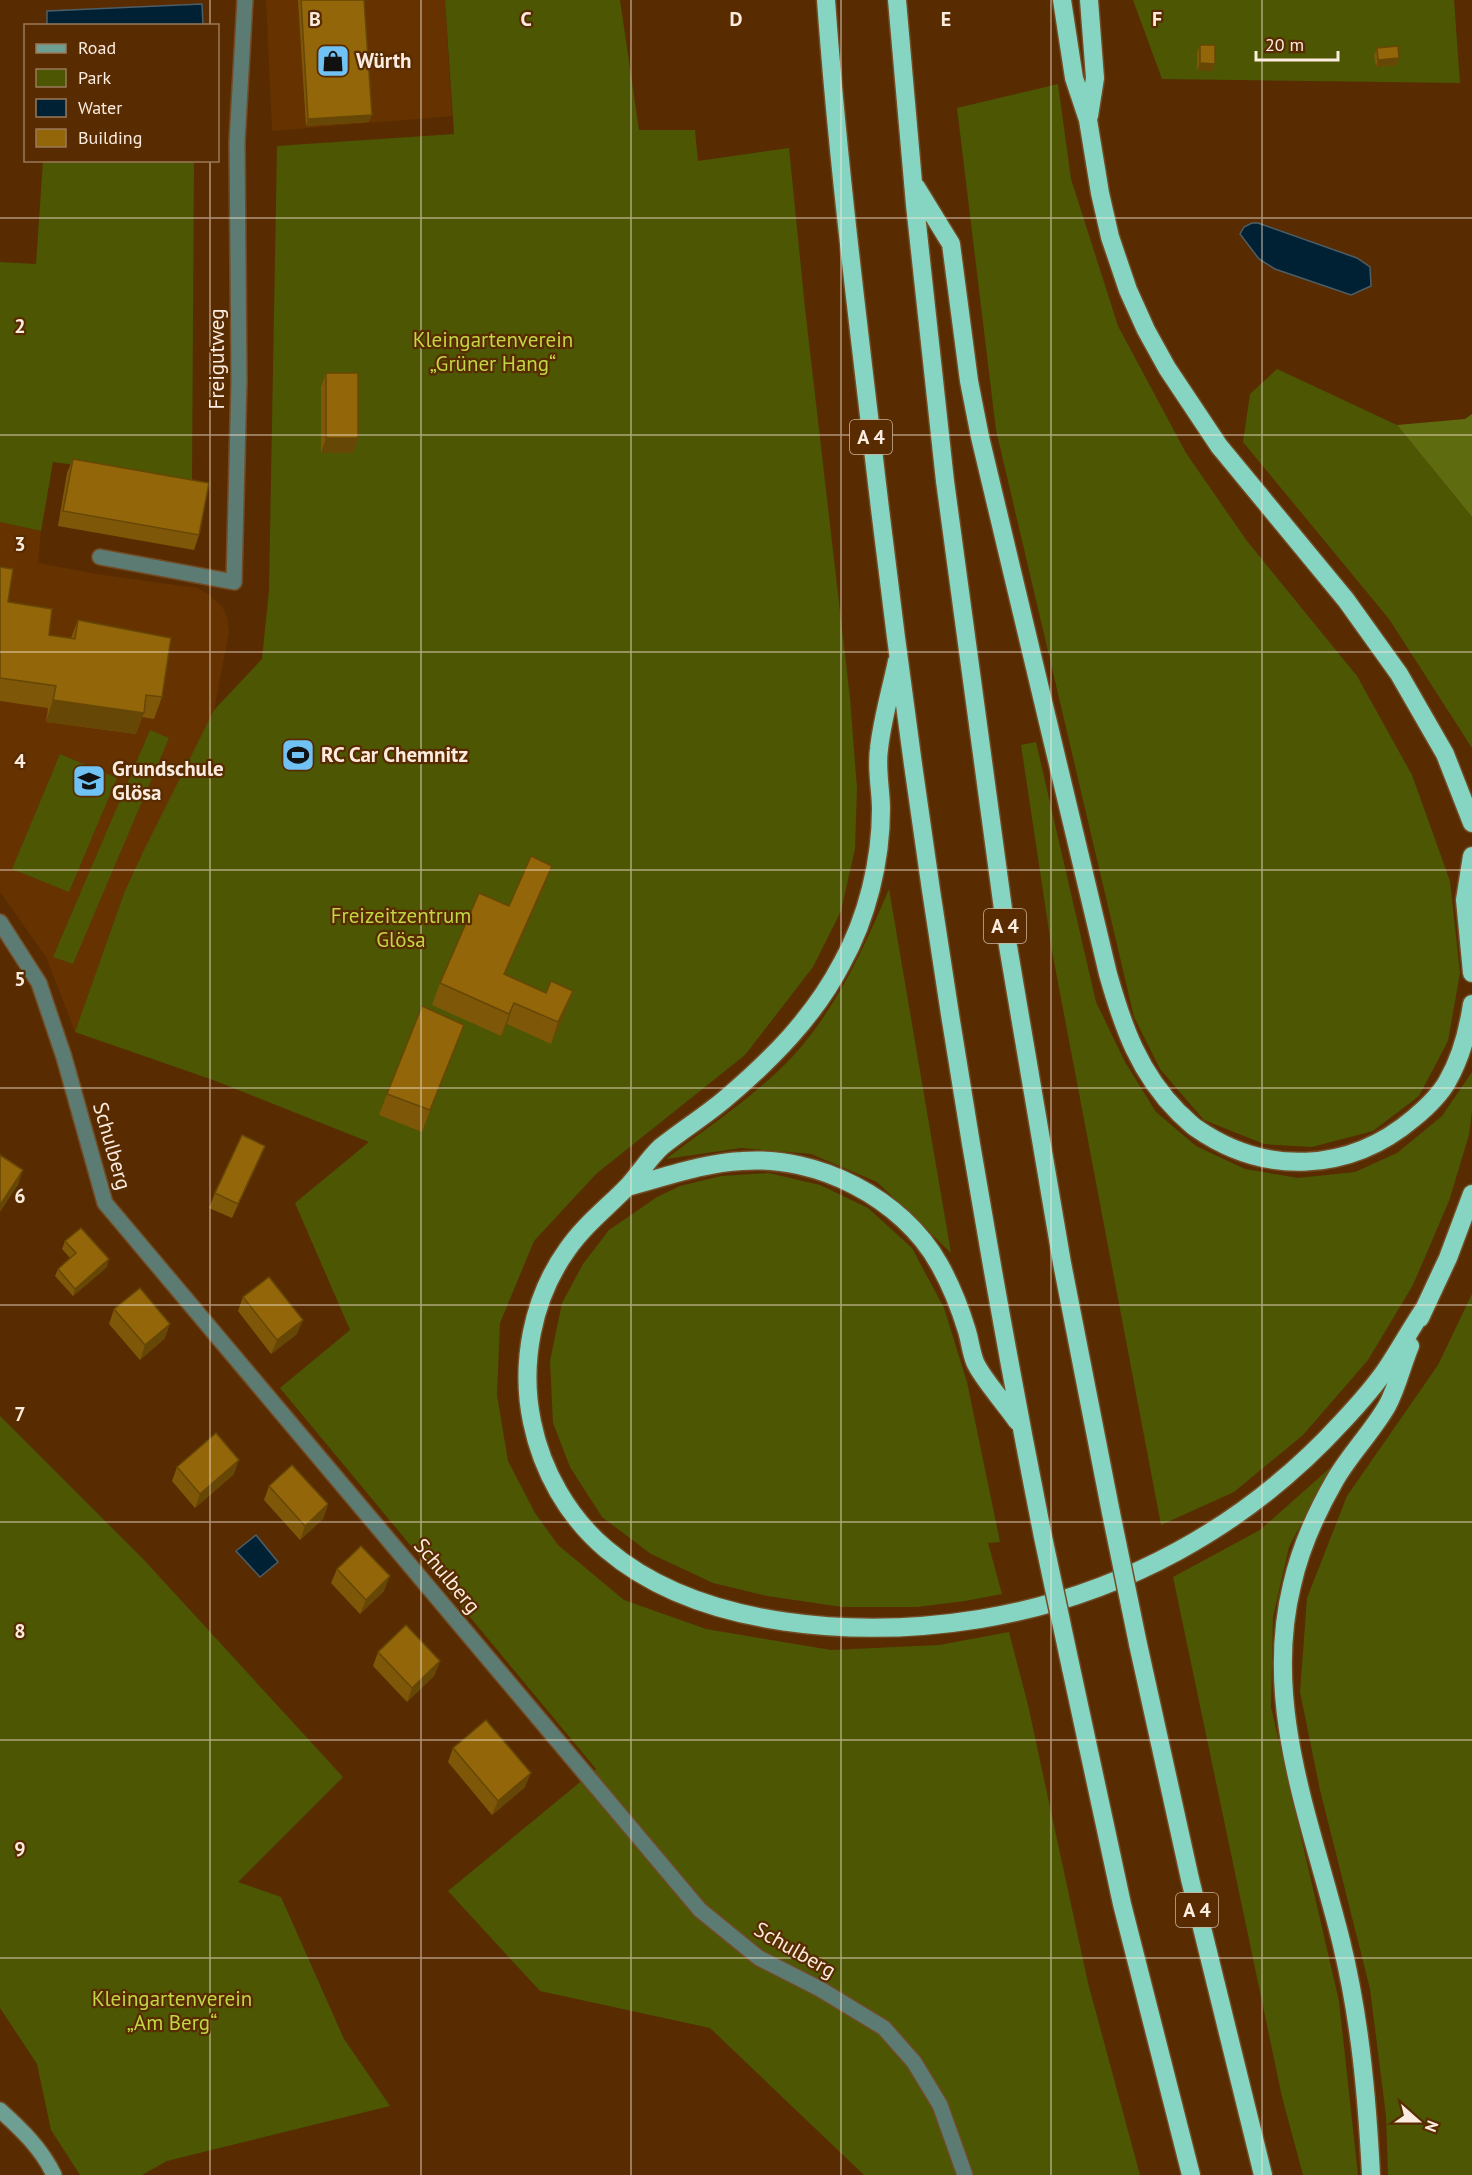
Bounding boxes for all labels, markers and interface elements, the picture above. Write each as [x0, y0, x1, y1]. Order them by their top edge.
text: B [309, 6, 321, 32]
text: C [520, 6, 532, 32]
text: D [730, 6, 743, 32]
text: E [941, 6, 951, 32]
text: F [1152, 6, 1162, 32]
legend [24, 24, 219, 162]
scale bar [1256, 24, 1338, 62]
text: 20 m [1265, 33, 1304, 56]
text: Road [78, 36, 116, 59]
shop icon: Würth [315, 43, 351, 79]
place label: Würth [356, 47, 412, 74]
text: Park [78, 66, 111, 89]
text: Water [78, 96, 122, 119]
text: Building [78, 126, 142, 149]
street label: Freigutweg [203, 309, 230, 409]
text: 2 [14, 313, 26, 339]
park label: Kleingartenverein „Grüner Hang“ [413, 326, 573, 377]
road number: A 4 [850, 420, 892, 454]
text: 3 [14, 531, 26, 557]
sports icon: RC Car Chemnitz [280, 737, 316, 773]
place label: RC Car Chemnitz [321, 741, 468, 768]
text: 4 [14, 748, 26, 774]
place label: Grundschule Glösa [112, 755, 224, 806]
school or university icon: Grundschule Glösa [71, 763, 107, 799]
park label: Freizeitzentrum Glösa [331, 902, 471, 953]
road number: A 4 [984, 909, 1026, 943]
text: 5 [14, 966, 26, 992]
street label: Schulberg [87, 1099, 138, 1193]
text: 6 [14, 1183, 26, 1209]
text: 7 [14, 1401, 26, 1427]
street label: Schulberg [408, 1533, 487, 1619]
text: 8 [14, 1618, 26, 1644]
text: 9 [14, 1836, 26, 1862]
road number: A 4 [1176, 1893, 1218, 1927]
street label: Schulberg [750, 1915, 841, 1984]
park label: Kleingartenverein „Am Berg“ [92, 1985, 252, 2036]
north arrow [1388, 2091, 1448, 2151]
text: N [1421, 2118, 1443, 2135]

